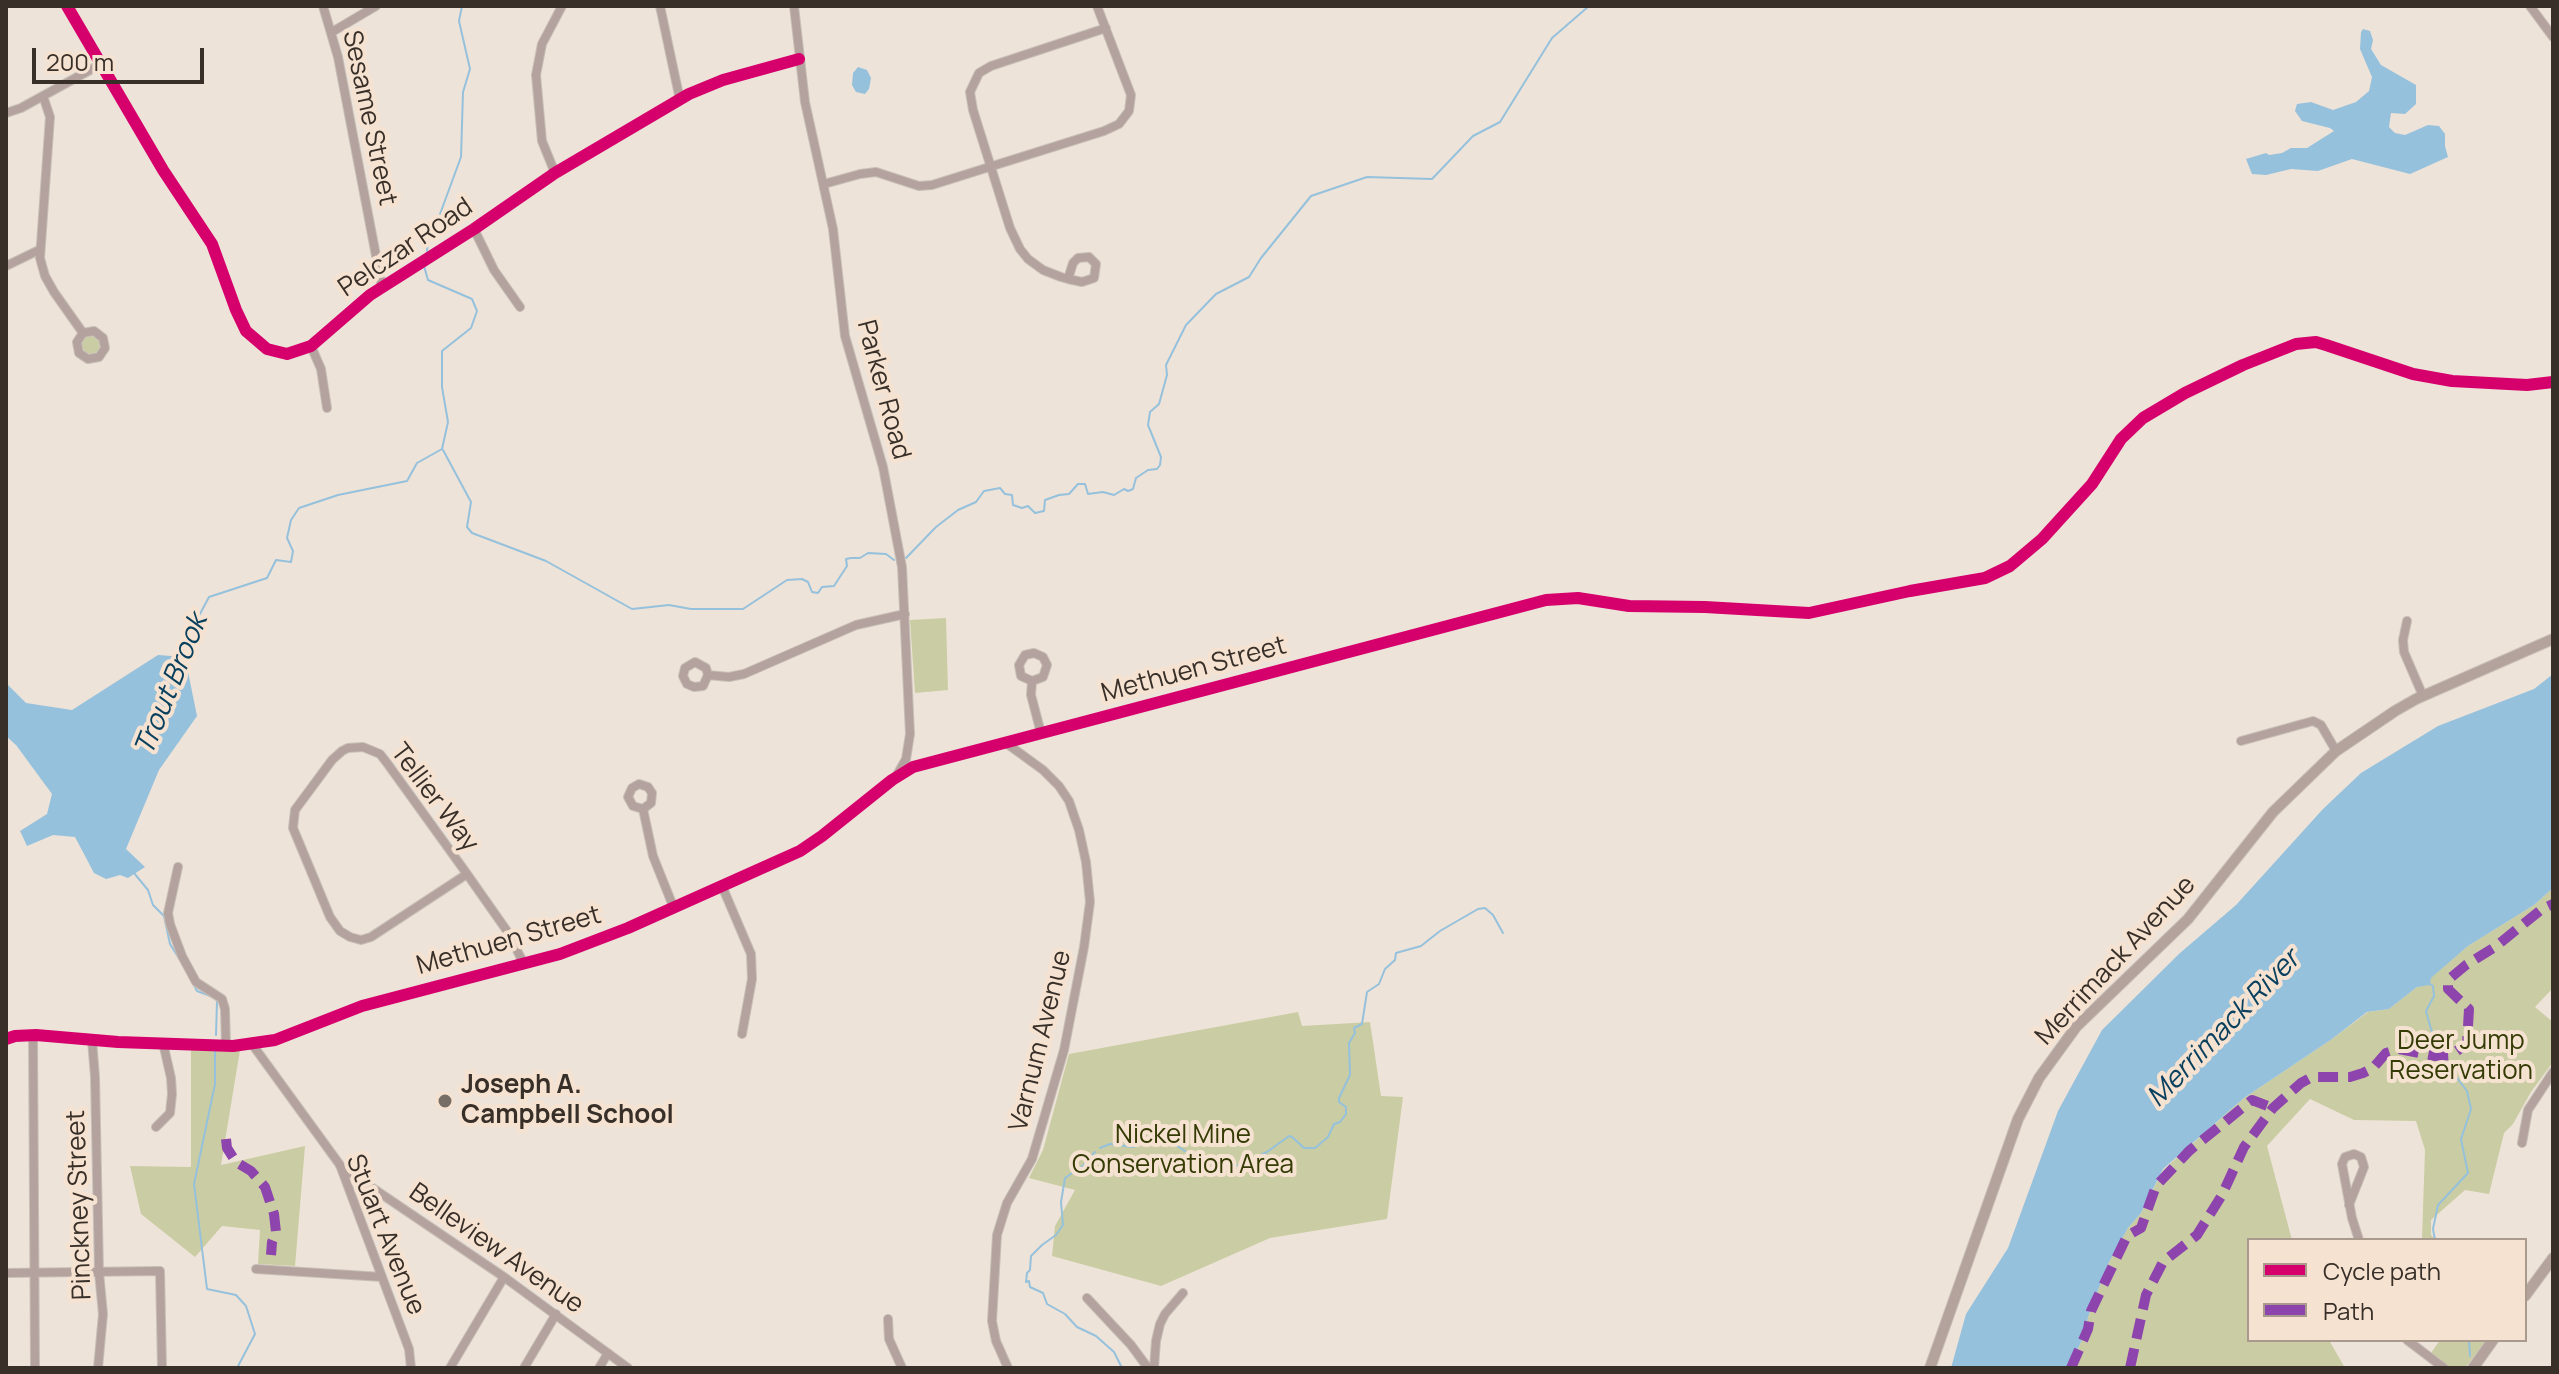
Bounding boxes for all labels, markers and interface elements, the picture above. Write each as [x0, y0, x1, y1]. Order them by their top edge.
street label: Sesame Street [335, 28, 403, 208]
scale bar [36, 32, 208, 82]
text: 200 m [46, 45, 114, 78]
street label: Pelczar Road [333, 192, 479, 304]
street label: Parker Road [849, 317, 917, 463]
water label: Trout Brook [128, 610, 216, 760]
street label: Methuen Street [1098, 630, 1290, 710]
street label: Tellier Way [383, 738, 485, 858]
street label: Merrimack Avenue [2030, 870, 2202, 1052]
street label: Methuen Street [413, 900, 605, 982]
water label: Merrimack River [2141, 944, 2307, 1114]
street label: Varnum Avenue [1003, 947, 1079, 1135]
park label: Deer Jump Reservation [2389, 1026, 2533, 1088]
place label: Joseph A. Campbell School [461, 1070, 674, 1132]
marker: Joseph A. Campbell School [436, 1092, 454, 1110]
street label: Pinckney Street [61, 1110, 99, 1300]
park label: Nickel Mine Conservation Area [1072, 1120, 1294, 1182]
street label: Stuart Avenue [339, 1150, 431, 1320]
street label: Belleview Avenue [403, 1177, 589, 1321]
legend [2247, 1238, 2527, 1342]
text: Cycle path [2323, 1254, 2441, 1287]
text: Path [2323, 1294, 2374, 1327]

